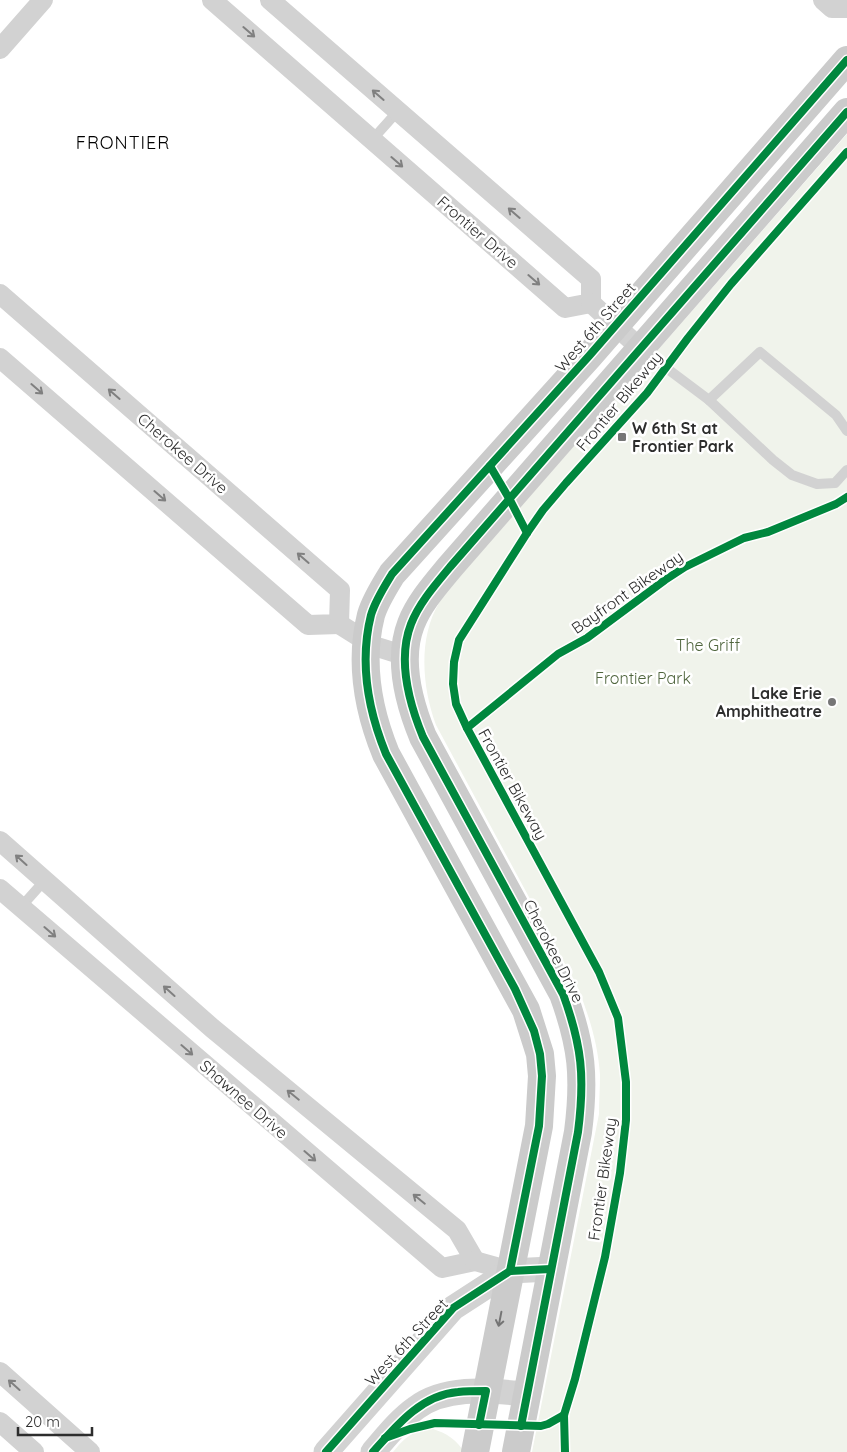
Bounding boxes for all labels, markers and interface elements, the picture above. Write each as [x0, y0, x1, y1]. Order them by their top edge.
one-way arrow [242, 26, 255, 37]
one-way arrow [372, 89, 385, 101]
district label: FRONTIER [76, 131, 170, 154]
one-way arrow [391, 157, 404, 168]
street label: Frontier Drive [433, 191, 523, 273]
one-way arrow [508, 207, 521, 219]
one-way arrow [527, 274, 540, 286]
street label: West 6th Street [550, 278, 640, 376]
street label: Frontier Bikeway [571, 347, 667, 455]
one-way arrow [31, 383, 44, 394]
one-way arrow [108, 388, 121, 400]
street label: Cherokee Drive [134, 408, 232, 498]
place label: W 6th St at Frontier Park [632, 418, 734, 456]
marker: W 6th St at Frontier Park [616, 431, 628, 443]
one-way arrow [153, 490, 166, 501]
street label: Bayfront Bikeway [567, 546, 687, 638]
one-way arrow [296, 552, 309, 564]
park label: The Griff [676, 635, 741, 655]
park label: Frontier Park [595, 668, 691, 688]
place label: Lake Erie Amphitheatre [716, 683, 822, 721]
marker: Lake Erie Amphitheatre [826, 696, 838, 708]
street label: Frontier Bikeway [474, 725, 552, 843]
one-way arrow [15, 854, 28, 865]
street label: Cherokee Drive [519, 896, 589, 1006]
one-way arrow [44, 927, 57, 938]
one-way arrow [163, 985, 176, 996]
one-way arrow [180, 1044, 193, 1056]
street label: Shawnee Drive [196, 1055, 292, 1143]
one-way arrow [287, 1090, 300, 1101]
street label: Frontier Bikeway [583, 1116, 621, 1242]
one-way arrow [304, 1150, 317, 1161]
one-way arrow [413, 1193, 426, 1204]
street label: West 6th Street [360, 1294, 452, 1390]
one-way arrow [495, 1311, 505, 1327]
one-way arrow [8, 1379, 21, 1391]
scale bar [18, 1404, 91, 1436]
text: 20 m [25, 1412, 60, 1431]

